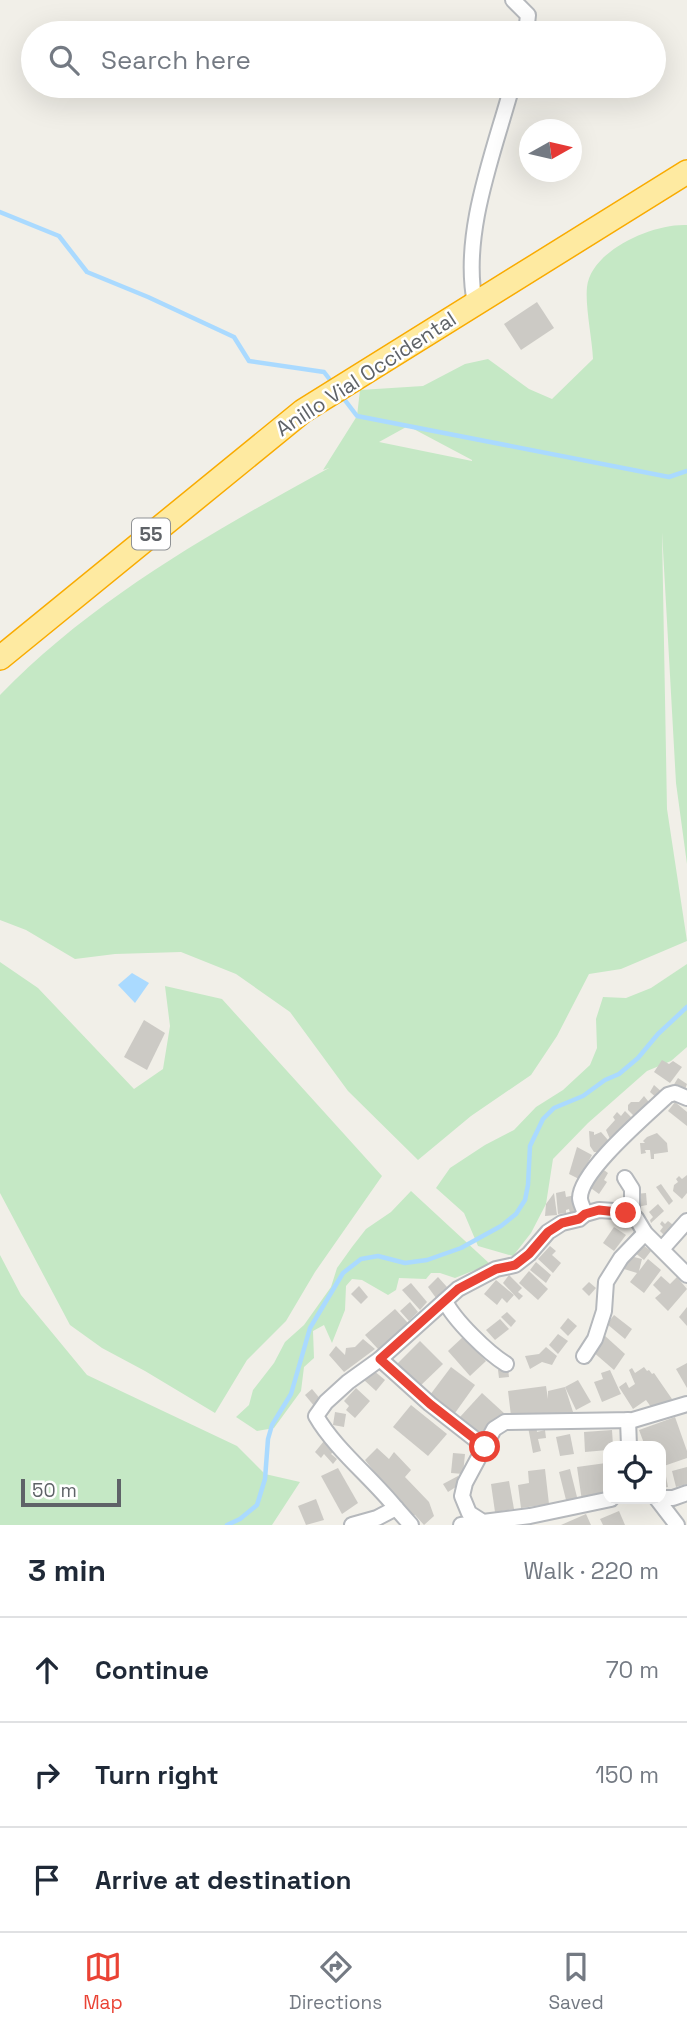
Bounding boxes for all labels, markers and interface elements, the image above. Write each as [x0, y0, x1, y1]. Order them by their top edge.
search box [21, 21, 666, 98]
icon: search [45, 41, 83, 79]
text: Search here [101, 43, 251, 77]
north arrow [519, 119, 582, 182]
street label: Anillo Vial Occidental [270, 305, 461, 442]
road number: 55 [132, 519, 170, 550]
route end [610, 1197, 641, 1228]
route start [469, 1431, 500, 1462]
map controls [603, 1441, 666, 1504]
button: locate [603, 1441, 666, 1504]
scale bar [21, 1476, 121, 1508]
text: 50 m [32, 1478, 77, 1503]
text: 3 min [28, 1551, 106, 1590]
text: Walk · 220 m [524, 1556, 659, 1586]
icon: ahead [28, 1651, 66, 1689]
text: Continue [95, 1653, 209, 1687]
text: 70 m [606, 1655, 659, 1685]
icon: right [28, 1756, 66, 1794]
text: Turn right [95, 1758, 219, 1792]
text: 150 m [595, 1760, 659, 1790]
icon: arrive [28, 1861, 66, 1899]
text: Arrive at destination [95, 1863, 352, 1897]
tab: Map [83, 1948, 123, 2015]
tab: Directions [289, 1948, 382, 2015]
tab: Saved [548, 1948, 604, 2015]

